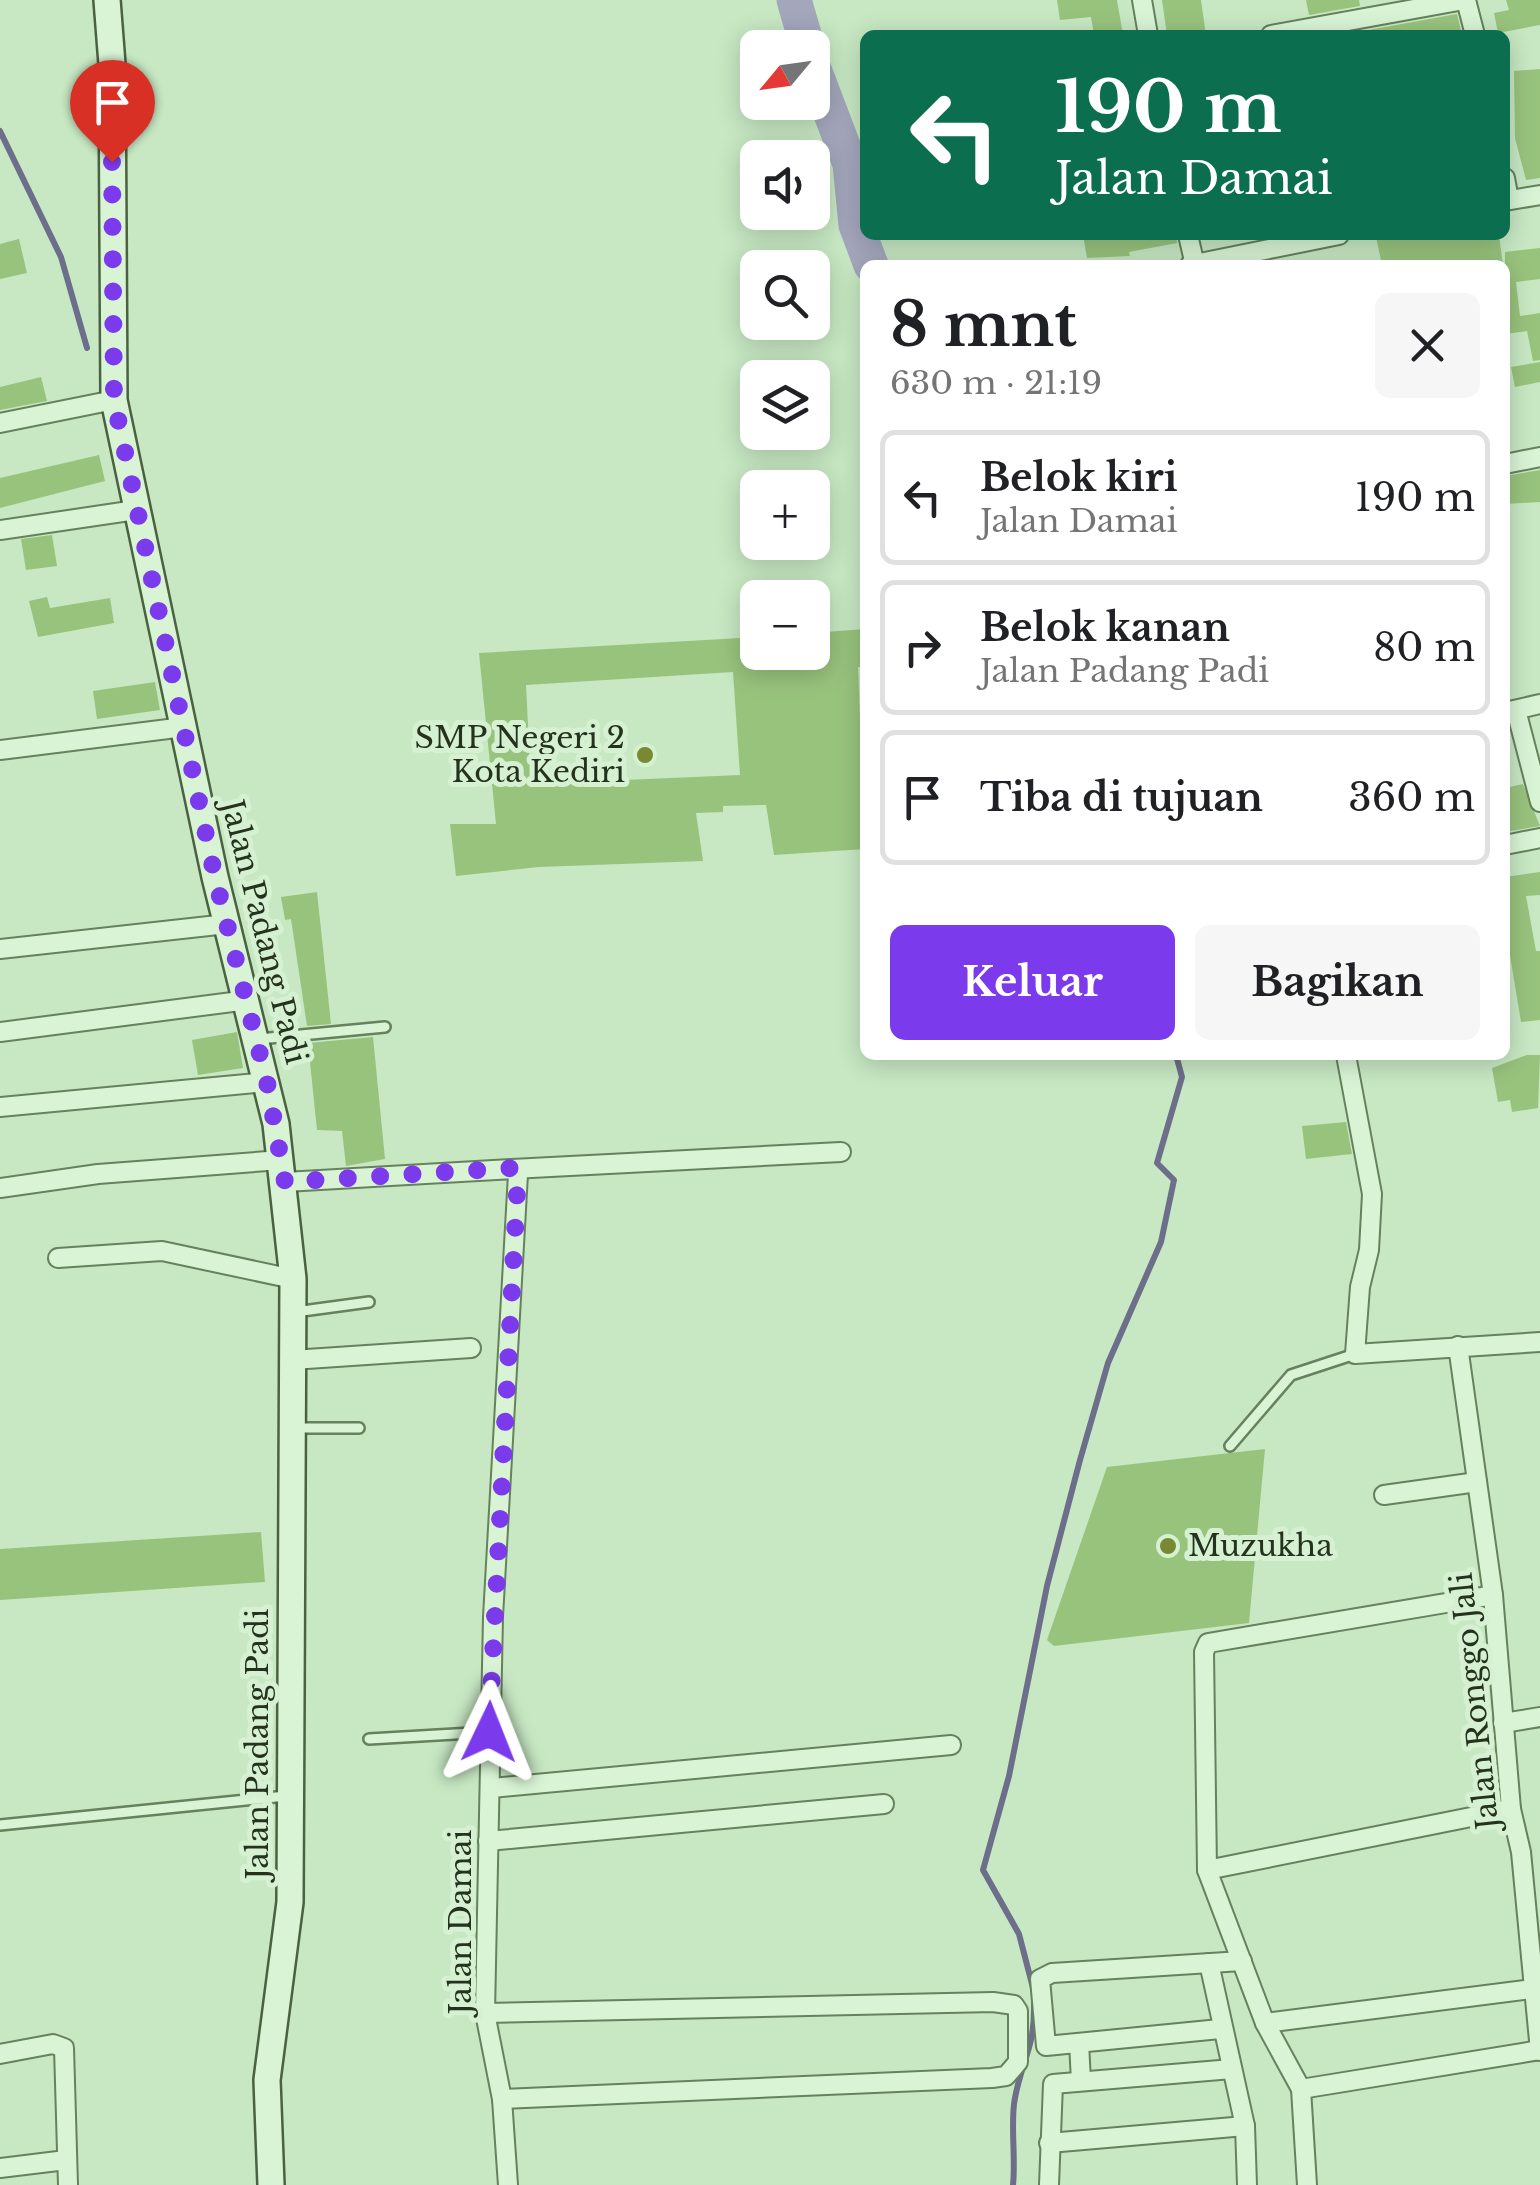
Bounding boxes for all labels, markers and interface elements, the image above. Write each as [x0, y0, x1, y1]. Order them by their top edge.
north arrow [740, 30, 830, 120]
map controls [740, 30, 830, 670]
pin [70, 60, 155, 163]
text: 190 m [1055, 64, 1282, 151]
icon: left [890, 70, 1020, 200]
icon: arrive [85, 75, 140, 130]
button: sound [740, 140, 830, 230]
text: Jalan Damai [1055, 150, 1333, 206]
button: search [740, 250, 830, 340]
text: 8 mnt [890, 288, 1077, 362]
button: close [1375, 293, 1480, 398]
button: layers [740, 360, 830, 450]
text: 630 m · 21:19 [890, 363, 1102, 403]
text: Belok kiri [980, 454, 1177, 501]
button: + [740, 470, 830, 560]
icon: left [895, 470, 950, 525]
text: 190 m [1355, 474, 1475, 521]
text: Jalan Damai [980, 501, 1177, 541]
button: − [740, 580, 830, 670]
text: Belok kanan [980, 604, 1230, 651]
icon: right [895, 620, 950, 675]
text: 80 m [1373, 624, 1475, 671]
text: Jalan Padang Padi [980, 651, 1269, 691]
place label: SMP Negeri 2 Kota Kediri [415, 719, 625, 790]
marker: SMP Negeri 2 Kota Kediri [634, 744, 656, 766]
icon: arrive [895, 770, 950, 825]
text: Tiba di tujuan [980, 774, 1263, 821]
text: 360 m [1348, 774, 1475, 821]
street label: Jalan Padang Padi [213, 792, 315, 1068]
button: Keluar [890, 925, 1175, 1040]
button: Bagikan [1195, 925, 1480, 1040]
place label: Muzukha [1188, 1527, 1333, 1564]
marker: Muzukha [1157, 1535, 1179, 1557]
street label: Jalan Ronggo Jali [1443, 1571, 1507, 1835]
street label: Jalan Padang Padi [239, 1608, 276, 1884]
position arrow [437, 1680, 541, 1784]
street label: Jalan Damai [442, 1829, 479, 2019]

